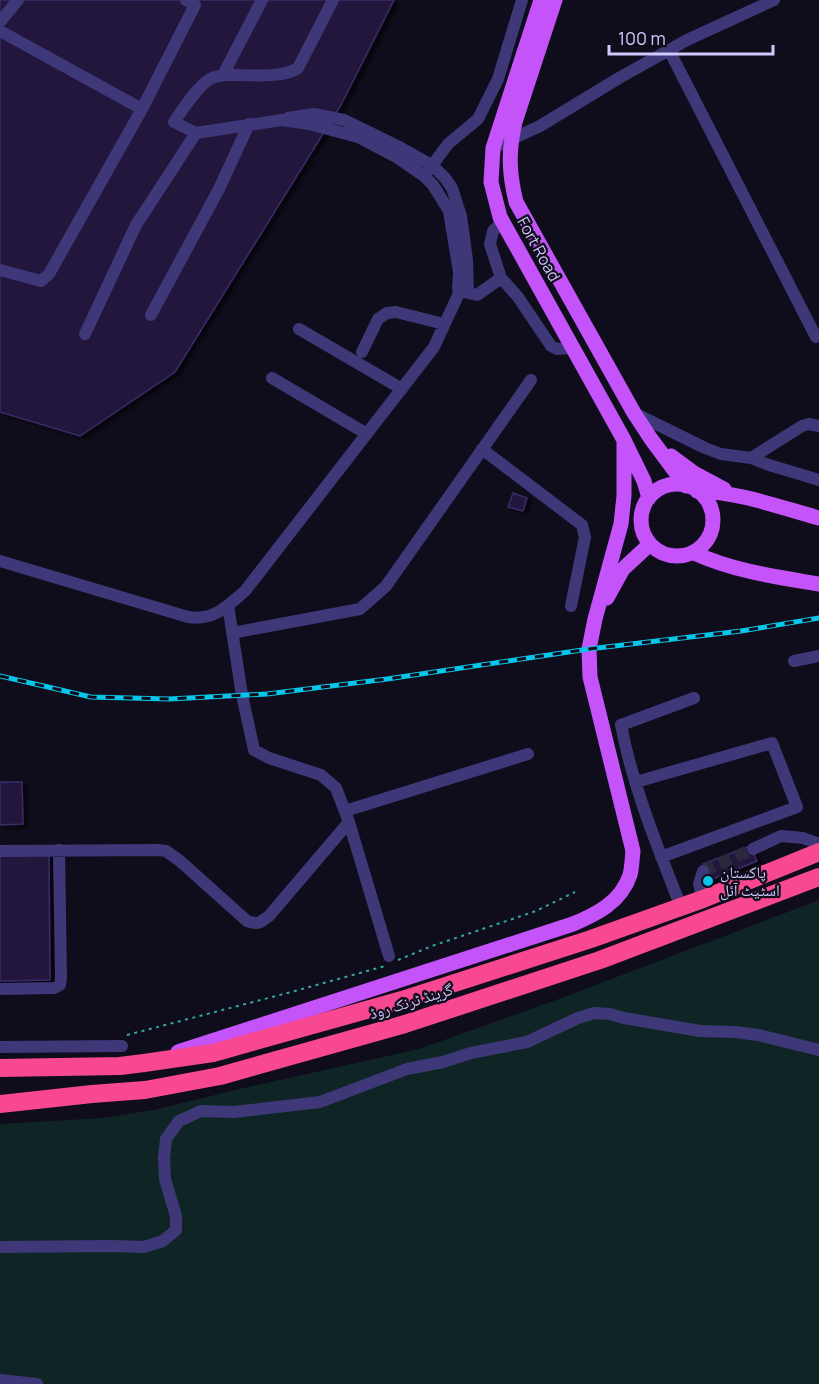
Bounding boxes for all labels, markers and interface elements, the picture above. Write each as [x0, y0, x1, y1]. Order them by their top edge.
scale bar [609, 18, 772, 56]
text: 100 m [618, 26, 666, 50]
street label: Fort Road [512, 213, 566, 285]
place label: پاکستان اسٹیٹ آئل [720, 861, 780, 901]
marker: پاکستان اسٹیٹ آئل [701, 874, 715, 888]
street label: گرینڈ ٹرنک روڈ [367, 978, 456, 1024]

